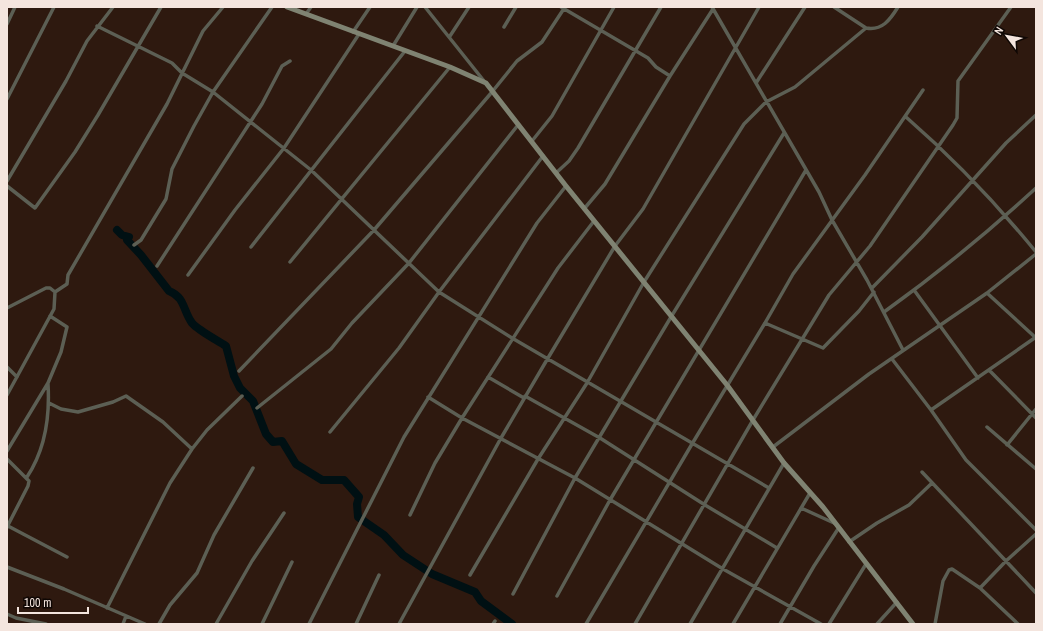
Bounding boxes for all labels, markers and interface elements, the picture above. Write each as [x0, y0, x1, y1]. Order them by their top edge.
north arrow [987, 16, 1027, 56]
text: N [991, 24, 1006, 37]
scale bar [18, 589, 88, 615]
text: 100 m [24, 595, 51, 611]

